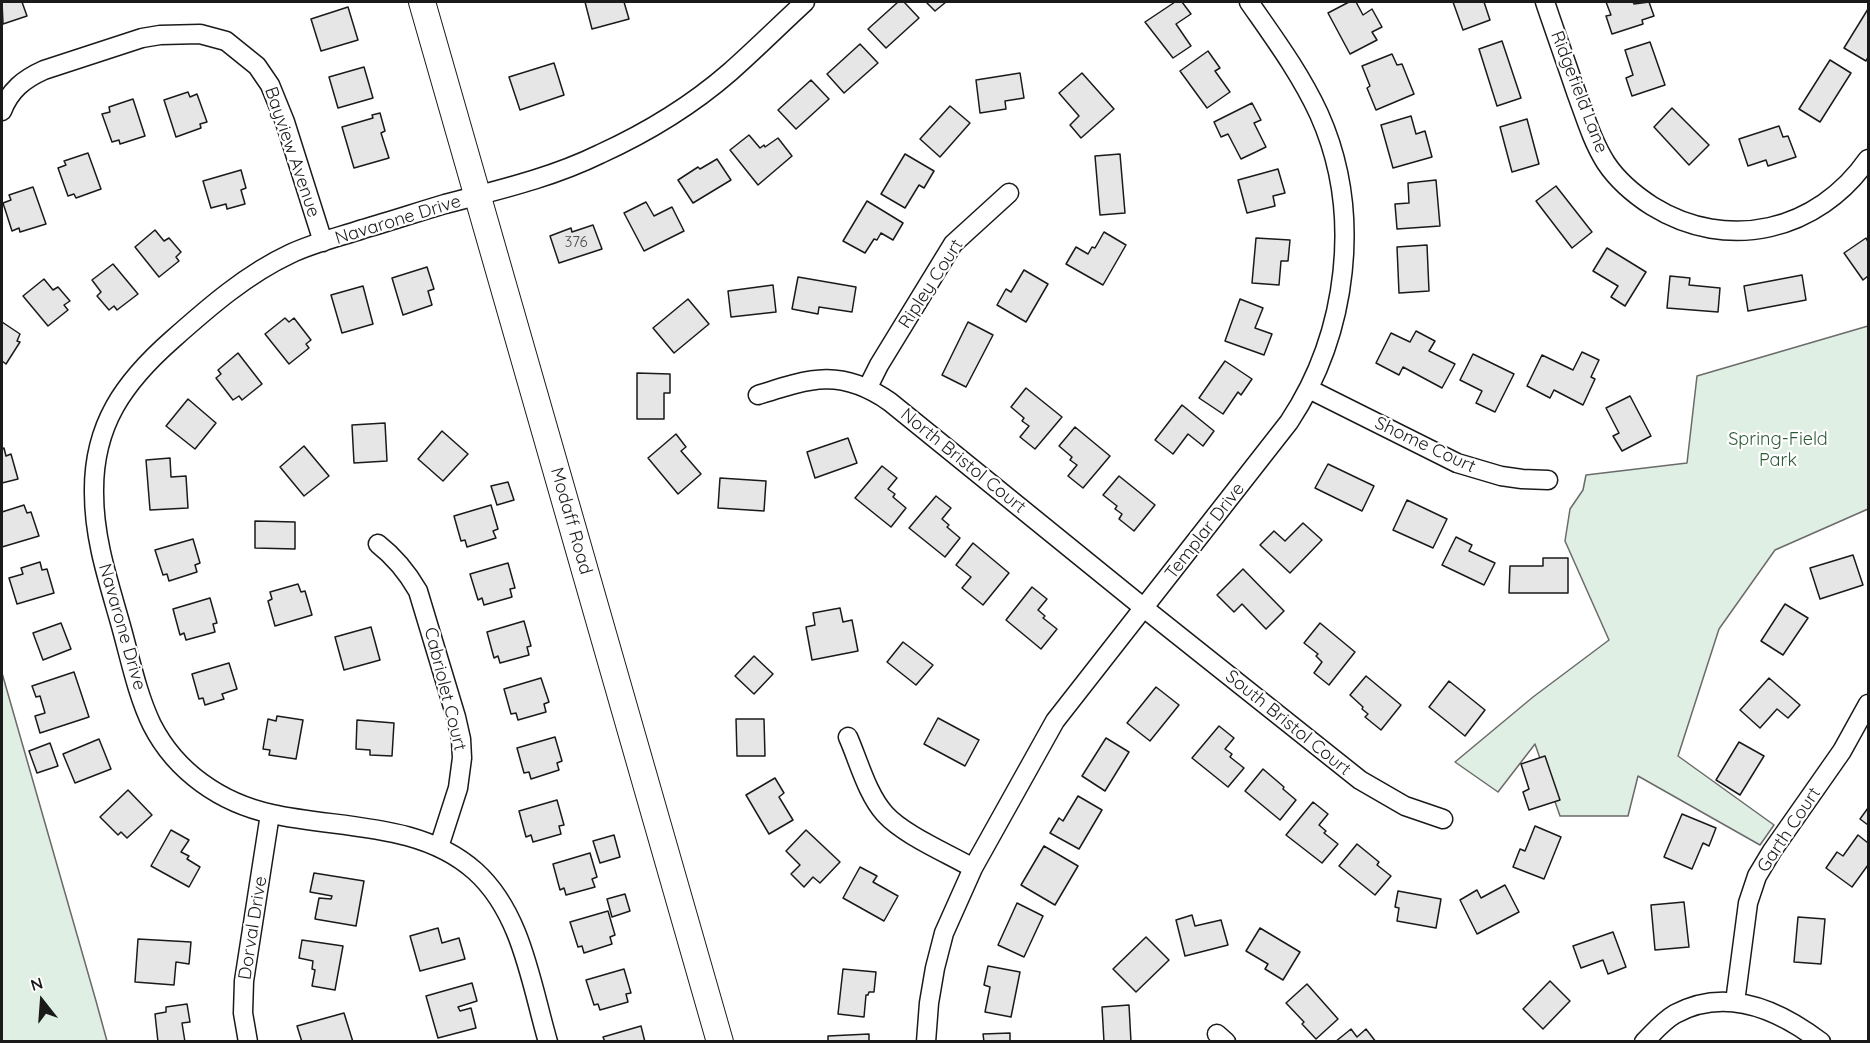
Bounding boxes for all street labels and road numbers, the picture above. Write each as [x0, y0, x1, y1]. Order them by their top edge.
street label: Ridgefield Lane [1546, 28, 1612, 156]
street label: Bayview Avenue [260, 84, 324, 220]
street label: Navarone Drive [332, 191, 464, 249]
street label: Ripley Court [894, 235, 968, 333]
street label: North Bristol Court [896, 404, 1030, 518]
street label: Shome Court [1371, 412, 1479, 478]
street label: Modaff Road [545, 465, 597, 577]
street label: Templar Drive [1161, 478, 1249, 584]
street label: Navarone Drive [94, 561, 150, 693]
street label: Cabriolet Court [419, 625, 471, 753]
street label: South Bristol Court [1221, 666, 1355, 780]
street label: Garth Court [1753, 783, 1825, 877]
street label: Dorval Drive [234, 875, 272, 981]

